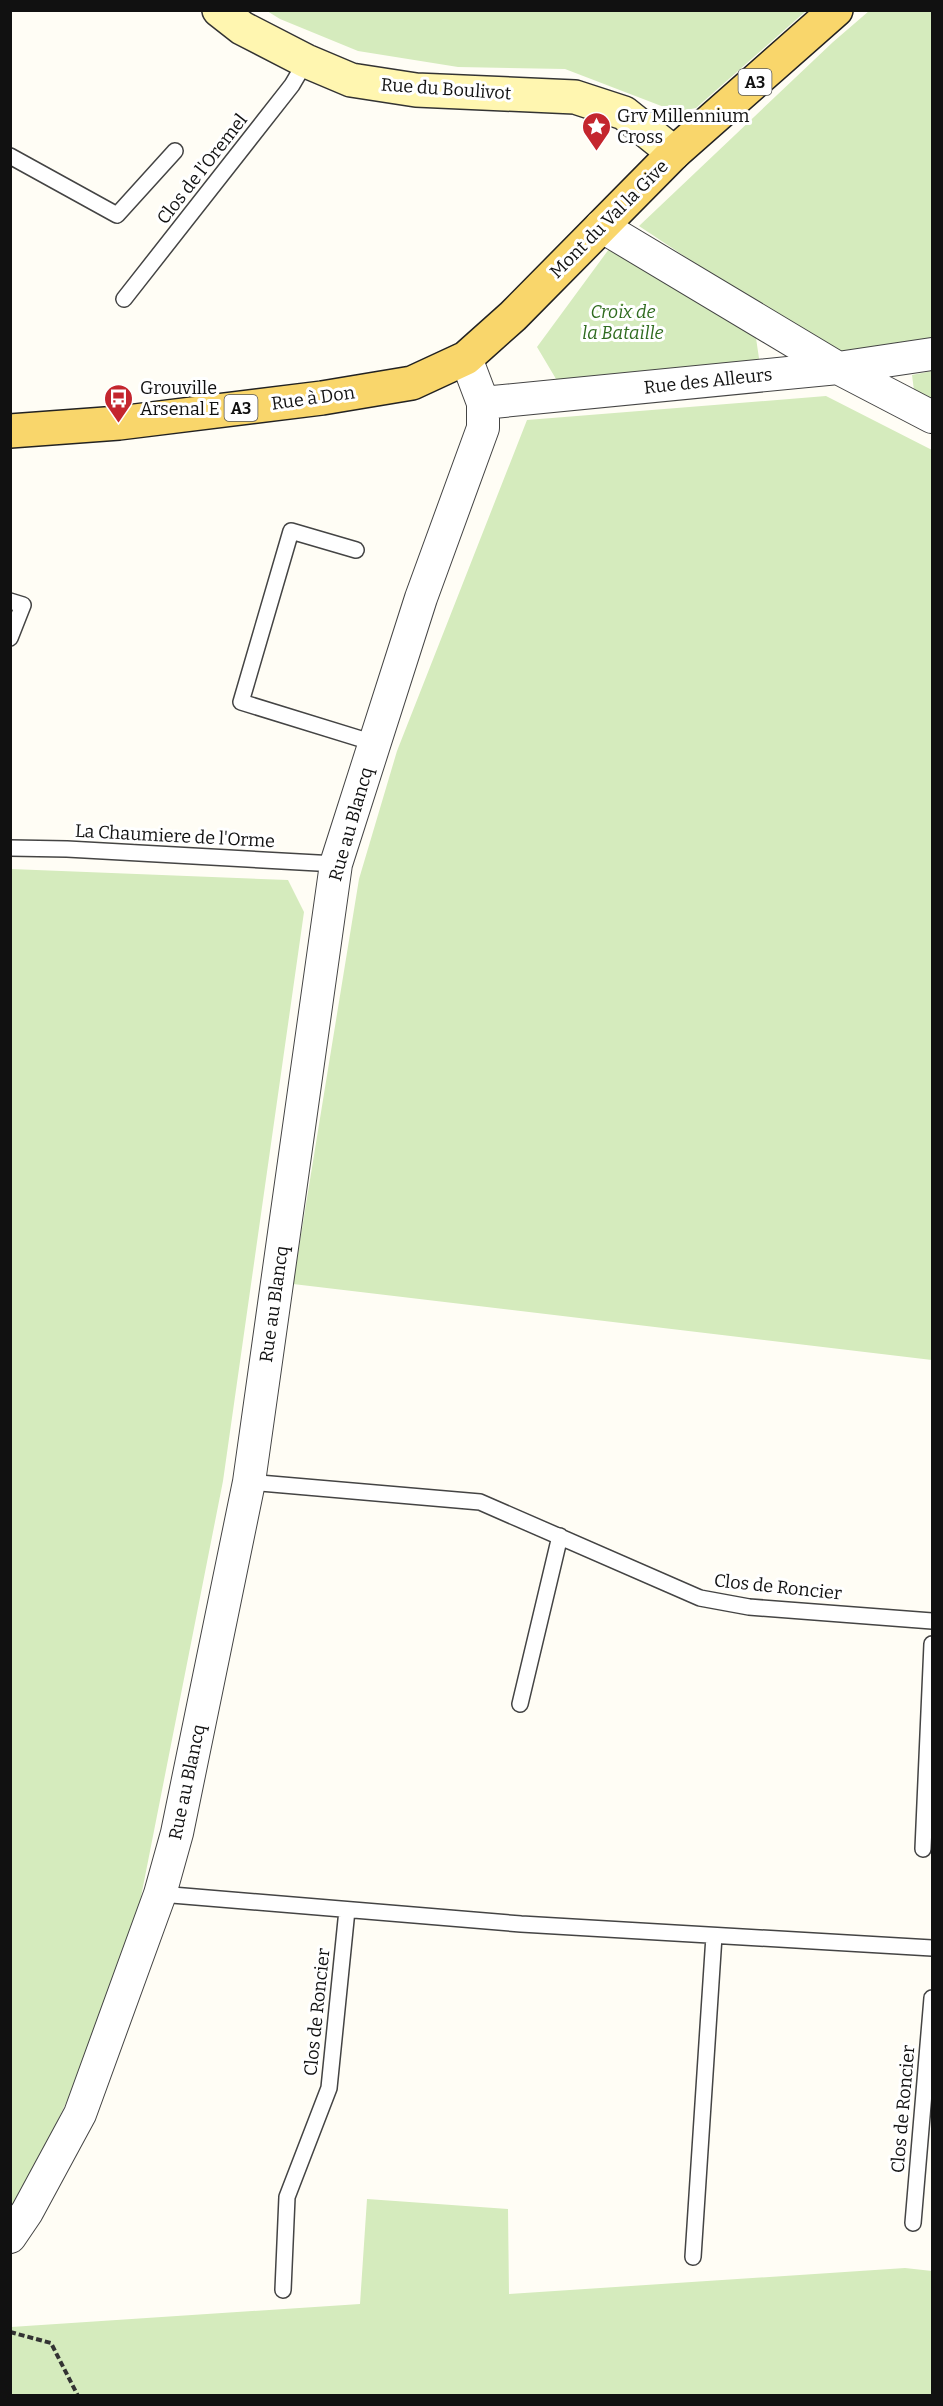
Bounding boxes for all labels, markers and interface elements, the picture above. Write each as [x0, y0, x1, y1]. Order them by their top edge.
road number: A3 [738, 69, 771, 95]
street label: Rue du Boulivot [380, 73, 512, 105]
place label: Grv Millennium Cross [617, 105, 750, 148]
street label: Clos de l'Oremel [152, 109, 252, 229]
place icon: Grv Millennium Cross [580, 110, 612, 152]
street label: Mont du Val la Give [545, 155, 673, 283]
park label: Croix de la Bataille [582, 301, 664, 344]
street label: Rue des Alleurs [643, 363, 773, 399]
place label: Grouville Arsenal E [140, 377, 220, 420]
street label: Rue à Don [270, 381, 357, 415]
bus stop icon: Grouville Arsenal E [103, 382, 135, 424]
road number: A3 [224, 395, 258, 421]
street label: Rue au Blancq [324, 764, 378, 884]
street label: La Chaumiere de l'Orme [74, 820, 276, 852]
street label: Rue au Blancq [255, 1244, 293, 1364]
street label: Clos de Roncier [713, 1569, 843, 1605]
street label: Rue au Blancq [164, 1722, 210, 1842]
street label: Clos de Roncier [299, 1947, 335, 2077]
street label: Clos de Roncier [886, 2044, 920, 2174]

